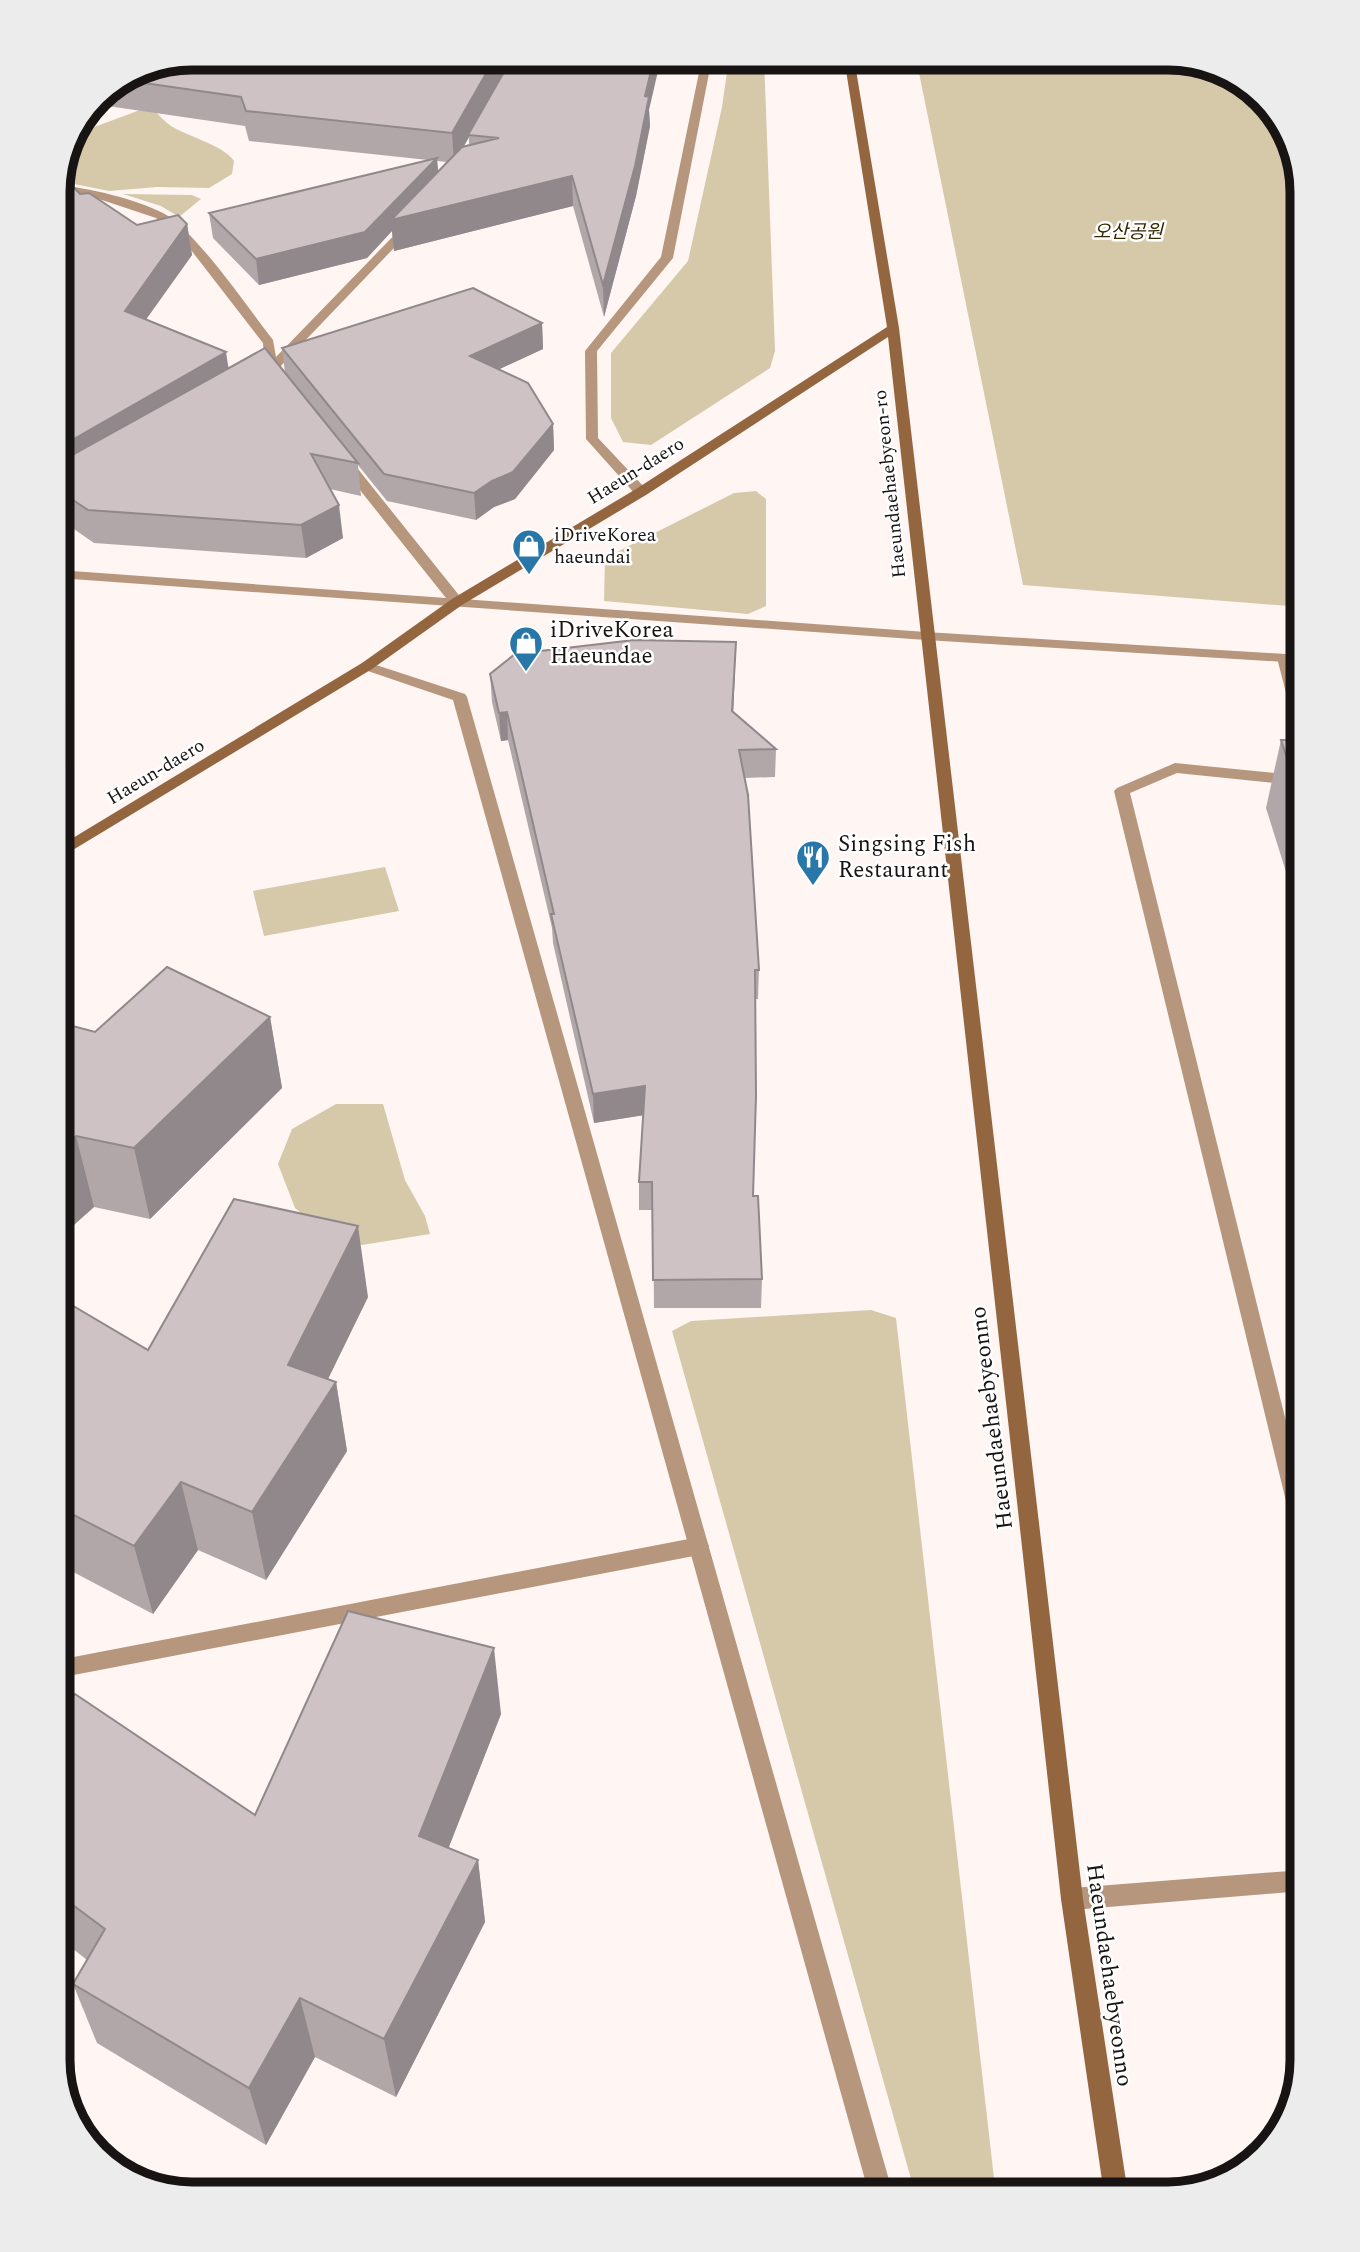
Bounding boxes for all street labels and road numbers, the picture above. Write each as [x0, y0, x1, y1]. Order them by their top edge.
street label: Haeundaehaebyeon-ro [866, 388, 914, 580]
street label: Haeun-daero [582, 430, 690, 512]
street label: Haeun-daero [101, 731, 211, 813]
street label: Haeundaehaebyeonno [961, 1304, 1023, 1532]
street label: Haeundaehaebyeonno [1076, 1861, 1142, 2089]

